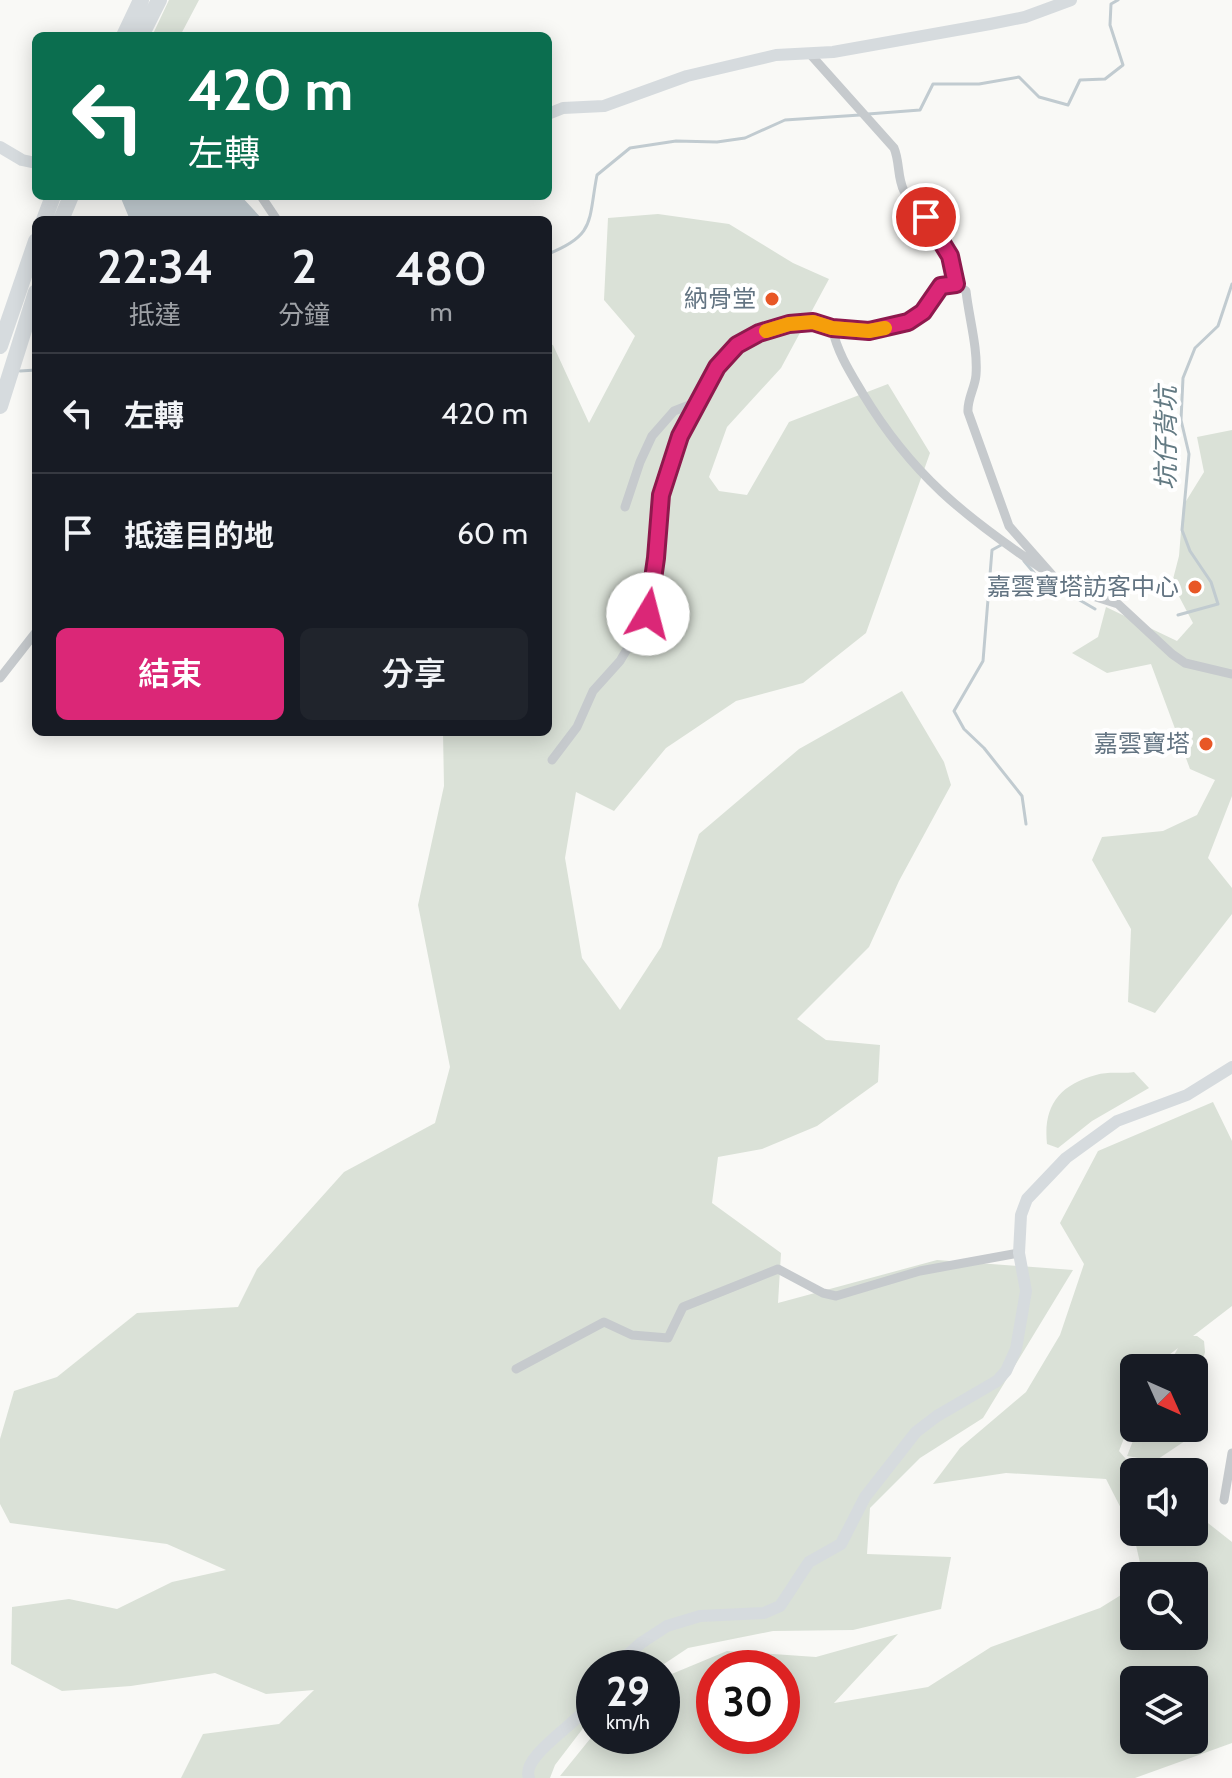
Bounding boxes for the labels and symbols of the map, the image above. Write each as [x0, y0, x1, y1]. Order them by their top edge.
pin [892, 183, 960, 251]
place label: 納骨堂 [684, 284, 756, 313]
marker: 納骨堂 [763, 290, 781, 308]
water label: 坑仔背坑 [1150, 382, 1182, 490]
position arrow [606, 572, 690, 656]
place label: 嘉雲寶塔訪客中心 [987, 572, 1179, 601]
marker: 嘉雲寶塔訪客中心 [1186, 578, 1204, 596]
place label: 嘉雲寶塔 [1094, 729, 1190, 758]
marker: 嘉雲寶塔 [1197, 735, 1215, 753]
north arrow [1120, 1354, 1208, 1442]
speed limit sign: 30 [696, 1650, 800, 1754]

